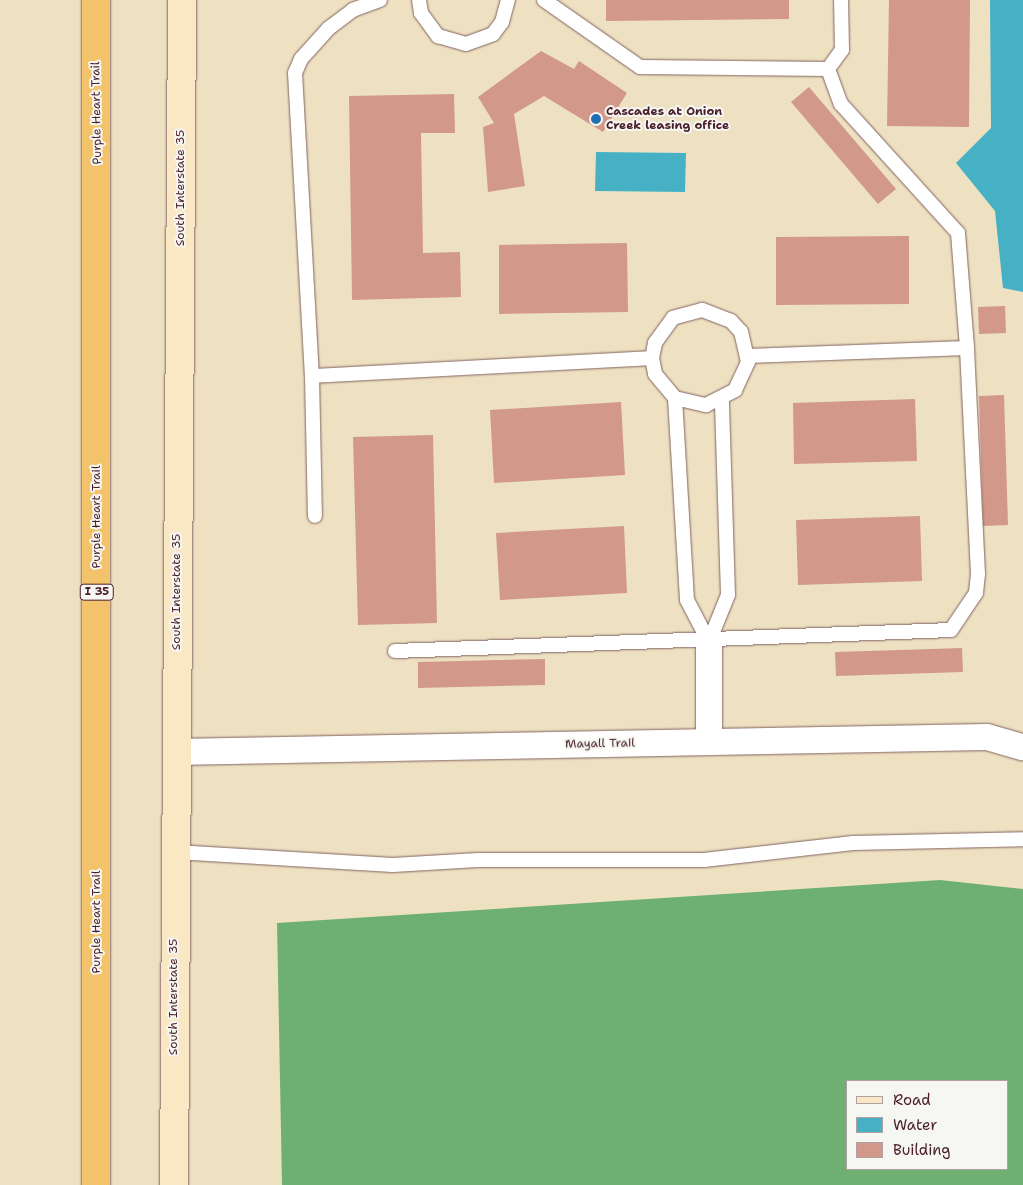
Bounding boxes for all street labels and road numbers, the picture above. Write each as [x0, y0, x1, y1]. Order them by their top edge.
street label: Purple Heart Trail [89, 61, 105, 165]
street label: South Interstate 35 [174, 130, 188, 246]
street label: Purple Heart Trail [90, 466, 104, 568]
street label: South Interstate 35 [170, 534, 184, 650]
road number: I 35 [80, 584, 114, 600]
street label: Mayall Trail [565, 736, 635, 752]
street label: Purple Heart Trail [90, 871, 104, 973]
street label: South Interstate 35 [167, 939, 181, 1055]

